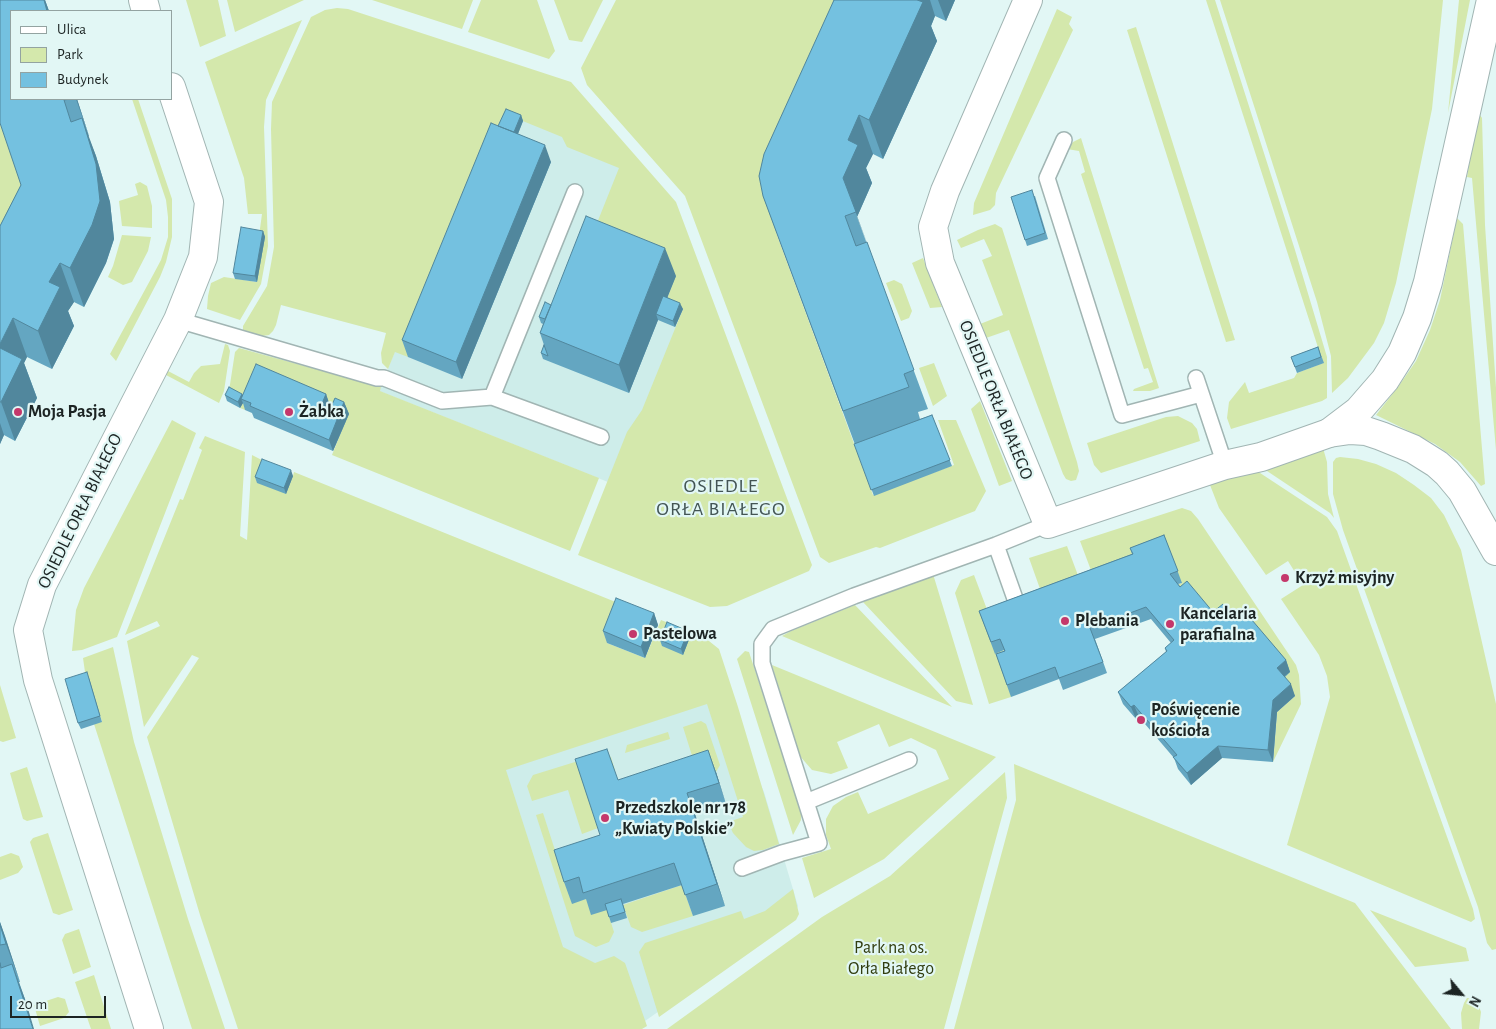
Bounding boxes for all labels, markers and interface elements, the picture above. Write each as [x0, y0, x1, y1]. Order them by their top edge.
legend [10, 10, 172, 100]
text: Ulica [57, 22, 86, 37]
text: Park [57, 47, 83, 62]
text: Budynek [57, 72, 108, 87]
street label: OSIEDLE ORŁA BIAŁEGO [954, 317, 1038, 483]
place label: Moja Pasja [28, 401, 106, 423]
place label: Żabka [299, 401, 344, 423]
marker: Moja Pasja [12, 406, 24, 418]
marker: Żabka [283, 406, 295, 418]
street label: OSIEDLE ORŁA BIAŁEGO [33, 430, 127, 592]
district label: OSIEDLE ORŁA BIAŁEGO [655, 474, 787, 521]
place label: Krzyż misyjny [1295, 567, 1394, 589]
marker: Krzyż misyjny [1279, 572, 1291, 584]
place label: Kancelaria parafialna [1180, 603, 1257, 646]
place label: Plebania [1075, 610, 1139, 632]
marker: Plebania [1059, 615, 1071, 627]
marker: Kancelaria parafialna [1164, 618, 1176, 630]
place label: Pastelowa [643, 623, 717, 645]
marker: Pastelowa [627, 628, 639, 640]
place label: Poświęcenie kościoła [1151, 699, 1240, 742]
marker: Poświęcenie kościoła [1135, 714, 1147, 726]
place label: Przedszkole nr 178 „Kwiaty Polskie” [615, 797, 746, 840]
marker: Przedszkole nr 178 „Kwiaty Polskie” [599, 812, 611, 824]
park label: Park na os. Orła Białego [848, 937, 934, 980]
north arrow [1436, 969, 1486, 1019]
scale bar [12, 986, 109, 1018]
text: N [1466, 993, 1483, 1009]
text: 20 m [18, 997, 47, 1012]

